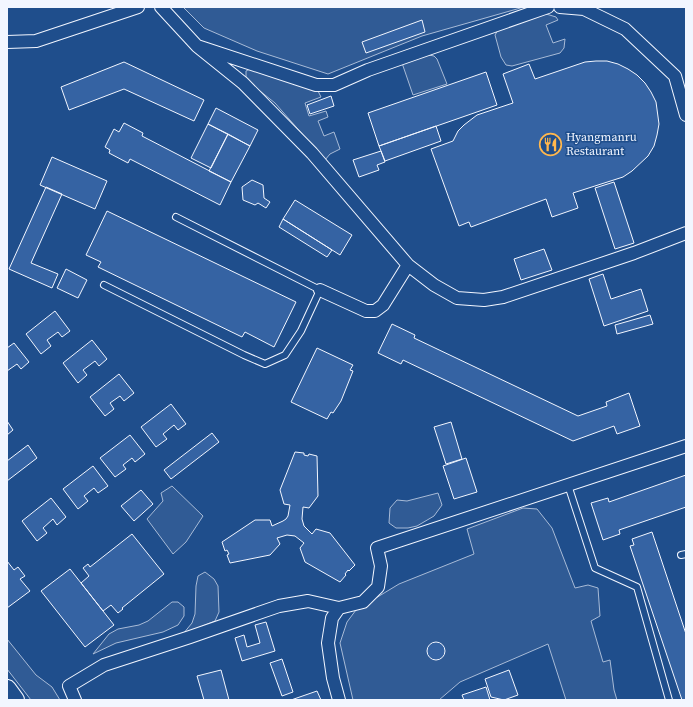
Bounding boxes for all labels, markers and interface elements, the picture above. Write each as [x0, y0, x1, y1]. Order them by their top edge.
place label: Hyangmanru Restaurant [566, 129, 637, 159]
restaurant icon: Hyangmanru Restaurant [537, 131, 563, 157]

